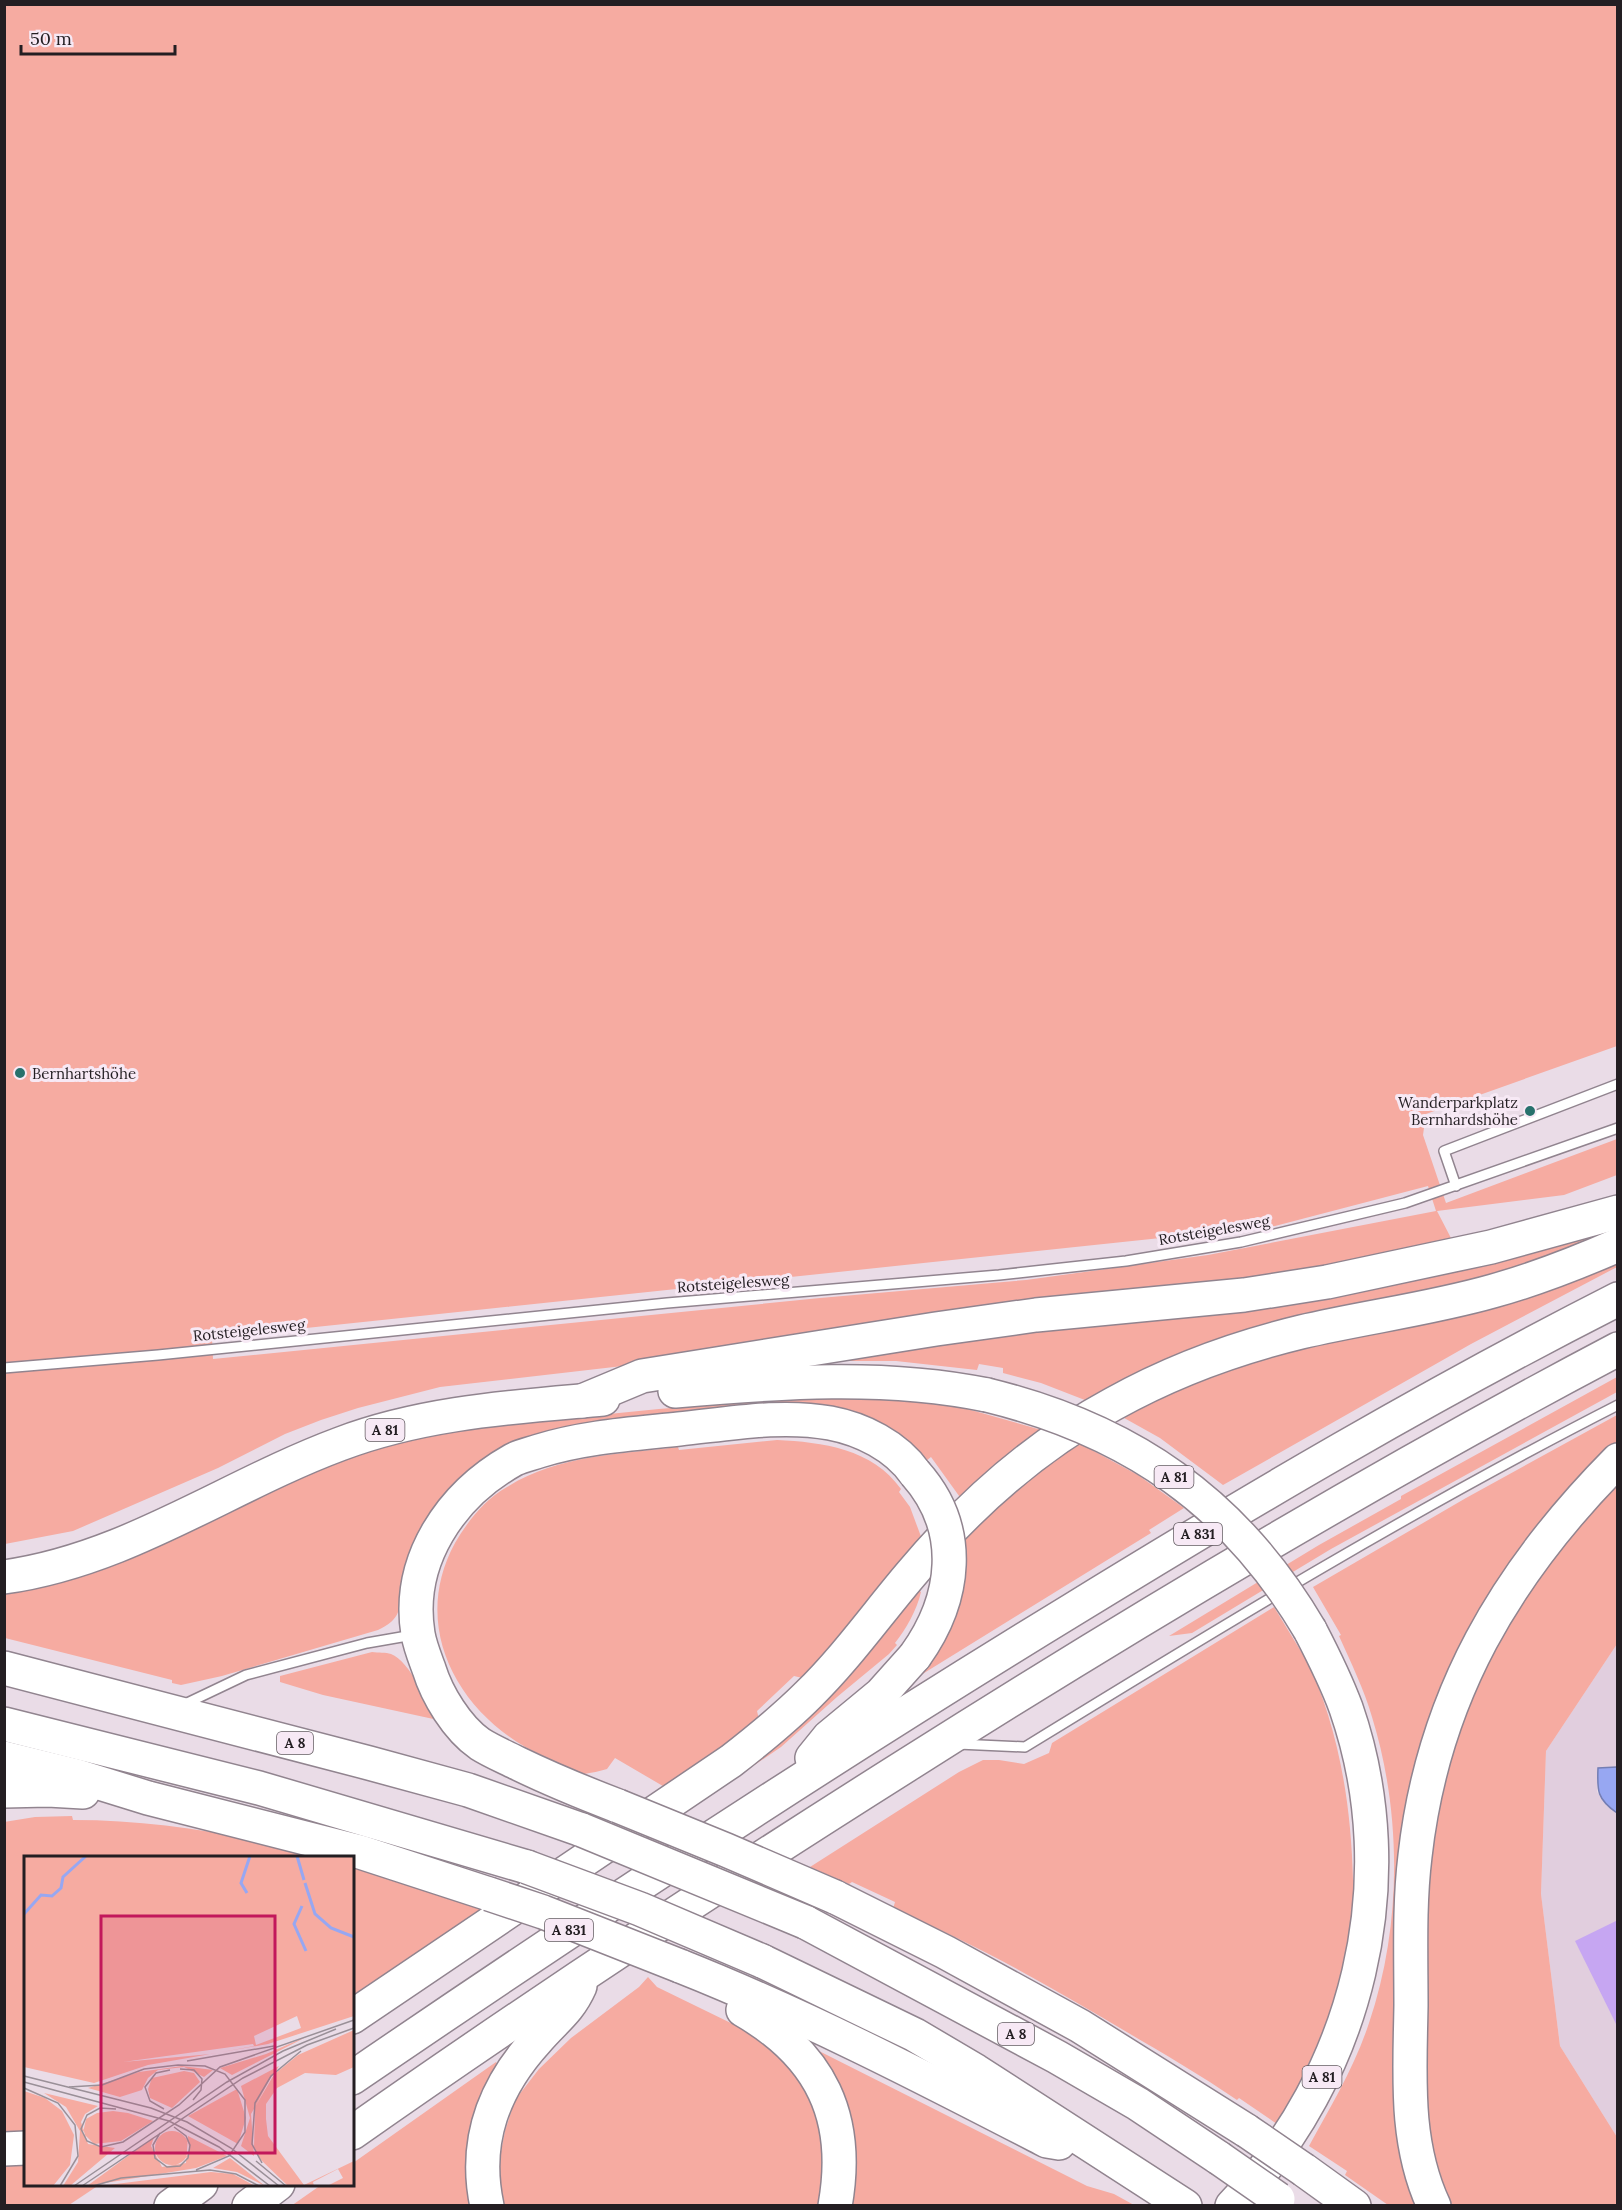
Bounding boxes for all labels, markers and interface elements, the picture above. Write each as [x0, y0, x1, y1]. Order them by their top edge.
scale bar [21, 18, 176, 56]
text: 50 m [30, 27, 72, 50]
place label: Bernhartshöhe [32, 1064, 136, 1083]
marker: Bernhartshöhe [13, 1066, 27, 1080]
place label: Wanderparkplatz Bernhardshöhe [1398, 1093, 1518, 1129]
marker: Wanderparkplatz Bernhardshöhe [1523, 1104, 1537, 1118]
street label: Rotsteigelesweg [1157, 1211, 1272, 1249]
street label: Rotsteigelesweg [676, 1270, 791, 1296]
street label: Rotsteigelesweg [192, 1315, 307, 1345]
road number: A 81 [366, 1419, 404, 1441]
road number: A 81 [1154, 1466, 1194, 1488]
road number: A 831 [1174, 1523, 1222, 1545]
road number: A 8 [277, 1732, 313, 1754]
inset map [24, 1856, 354, 2186]
road number: A 831 [545, 1919, 593, 1941]
road number: A 8 [998, 2023, 1034, 2045]
road number: A 81 [1302, 2066, 1342, 2088]

